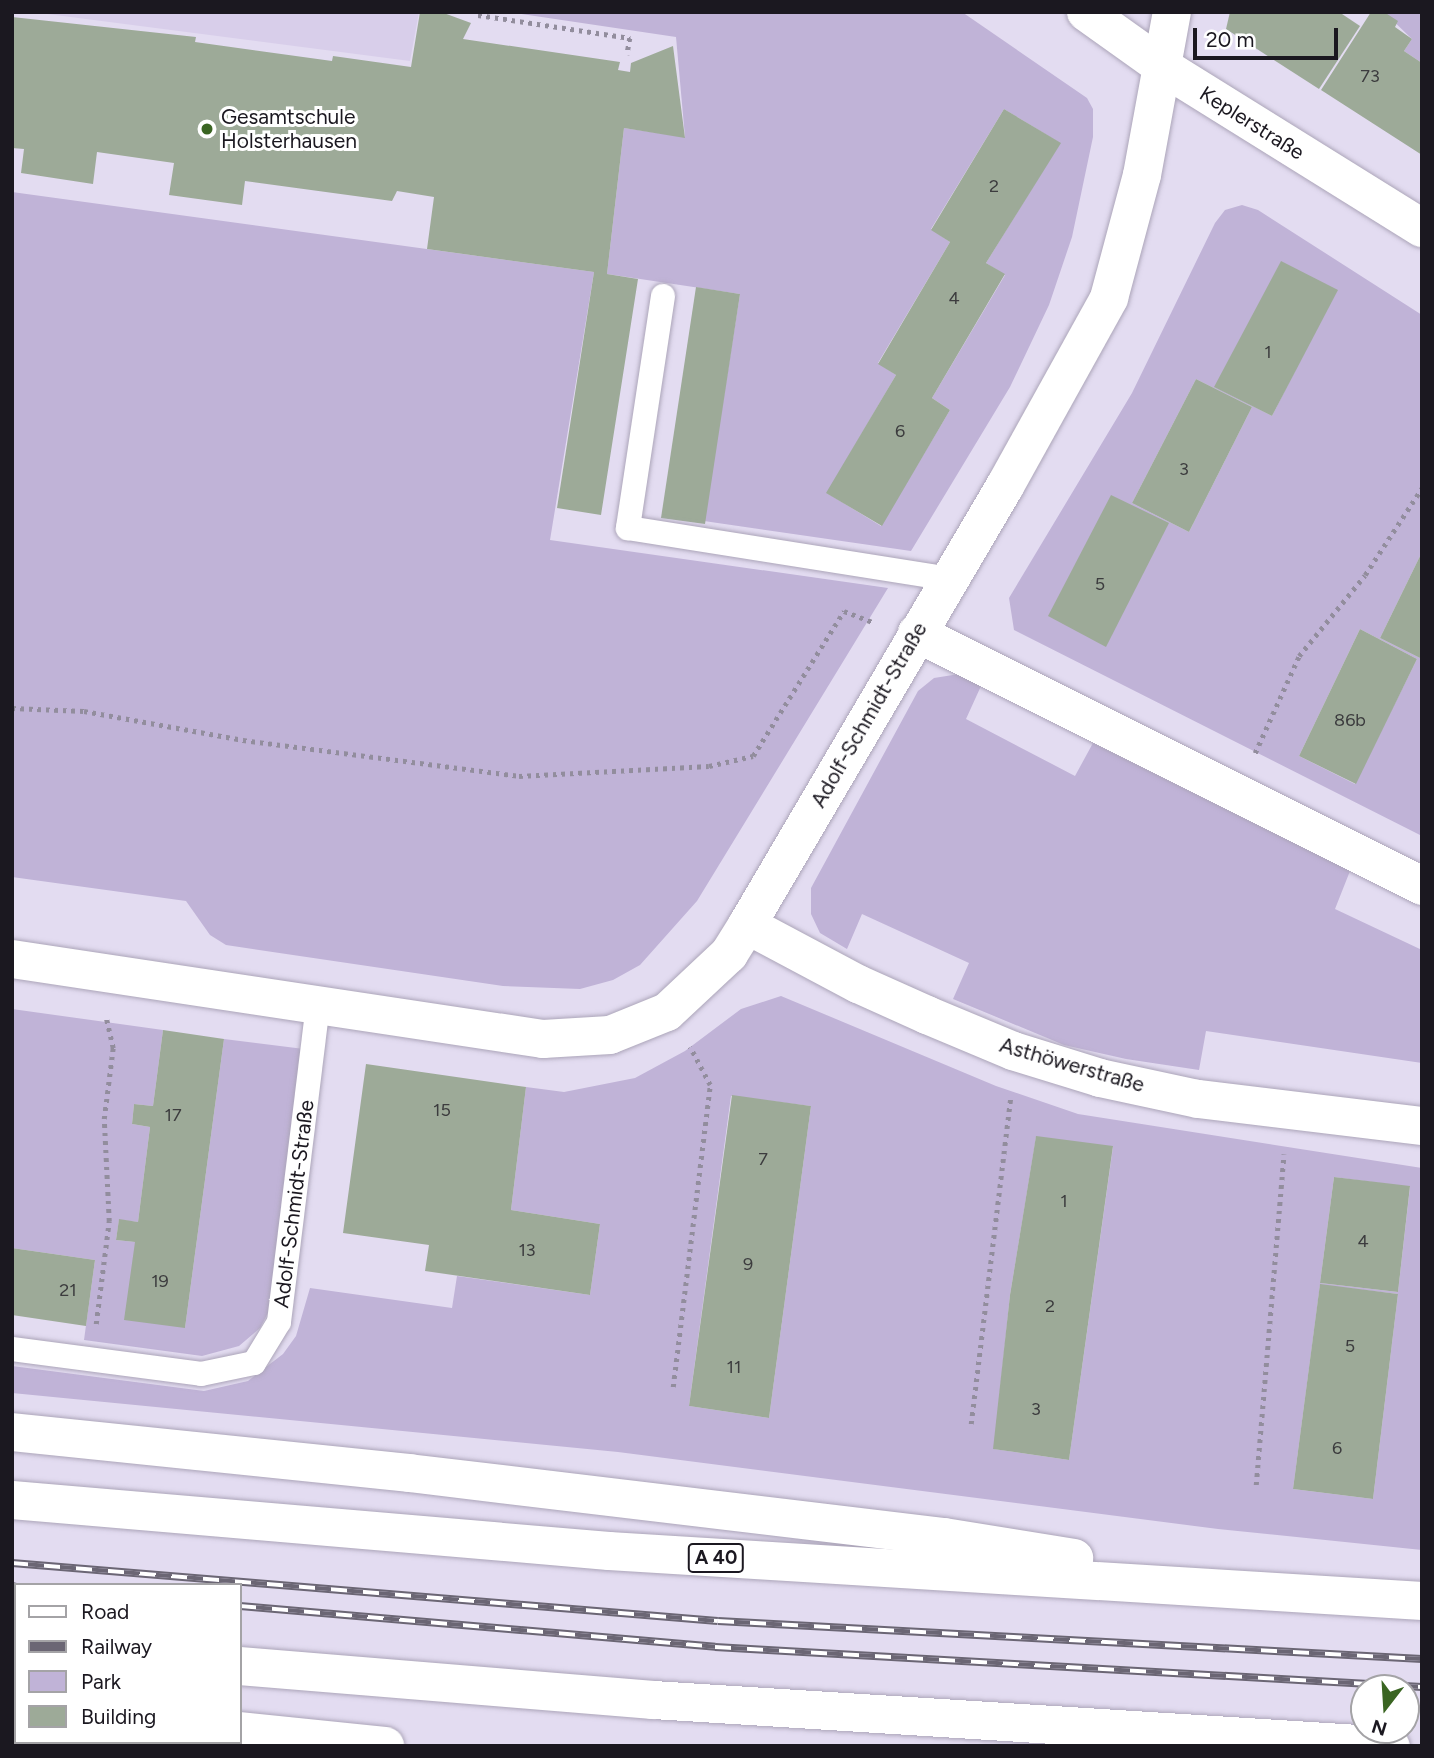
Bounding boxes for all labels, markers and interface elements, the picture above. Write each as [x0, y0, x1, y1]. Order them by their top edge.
scale bar [1196, 14, 1341, 58]
text: 20 m [1206, 27, 1254, 52]
house number: 73 [1360, 65, 1380, 87]
street label: Keplerstraße [1195, 81, 1309, 165]
place label: Gesamtschule Holsterhausen [221, 104, 357, 154]
marker: Gesamtschule Holsterhausen [199, 121, 215, 137]
house number: 2 [989, 175, 999, 197]
house number: 4 [948, 287, 960, 309]
house number: 1 [1264, 341, 1272, 363]
house number: 6 [895, 420, 905, 442]
house number: 3 [1179, 458, 1189, 480]
house number: 5 [1095, 573, 1105, 595]
street label: Adolf-Schmidt-Straße [806, 618, 932, 812]
house number: 86b [1334, 709, 1366, 731]
street label: Asthöwerstraße [997, 1032, 1147, 1098]
street label: Adolf-Schmidt-Straße [269, 1099, 319, 1309]
house number: 15 [433, 1099, 451, 1121]
house number: 17 [164, 1104, 182, 1126]
house number: 7 [758, 1148, 768, 1170]
house number: 1 [1060, 1190, 1068, 1212]
house number: 4 [1357, 1230, 1369, 1252]
house number: 13 [518, 1239, 536, 1261]
house number: 9 [743, 1253, 753, 1275]
house number: 19 [151, 1270, 169, 1292]
house number: 21 [59, 1279, 77, 1301]
house number: 2 [1045, 1295, 1055, 1317]
house number: 5 [1345, 1335, 1355, 1357]
house number: 11 [727, 1356, 741, 1378]
house number: 3 [1031, 1398, 1041, 1420]
house number: 6 [1332, 1437, 1342, 1459]
road number: A 40 [686, 1542, 746, 1574]
legend [14, 1583, 242, 1744]
text: Road [81, 1599, 129, 1624]
text: Railway [81, 1634, 152, 1659]
text: Park [81, 1669, 121, 1694]
north arrow [1350, 1674, 1420, 1744]
text: Building [81, 1704, 156, 1729]
text: N [1369, 1715, 1390, 1741]

